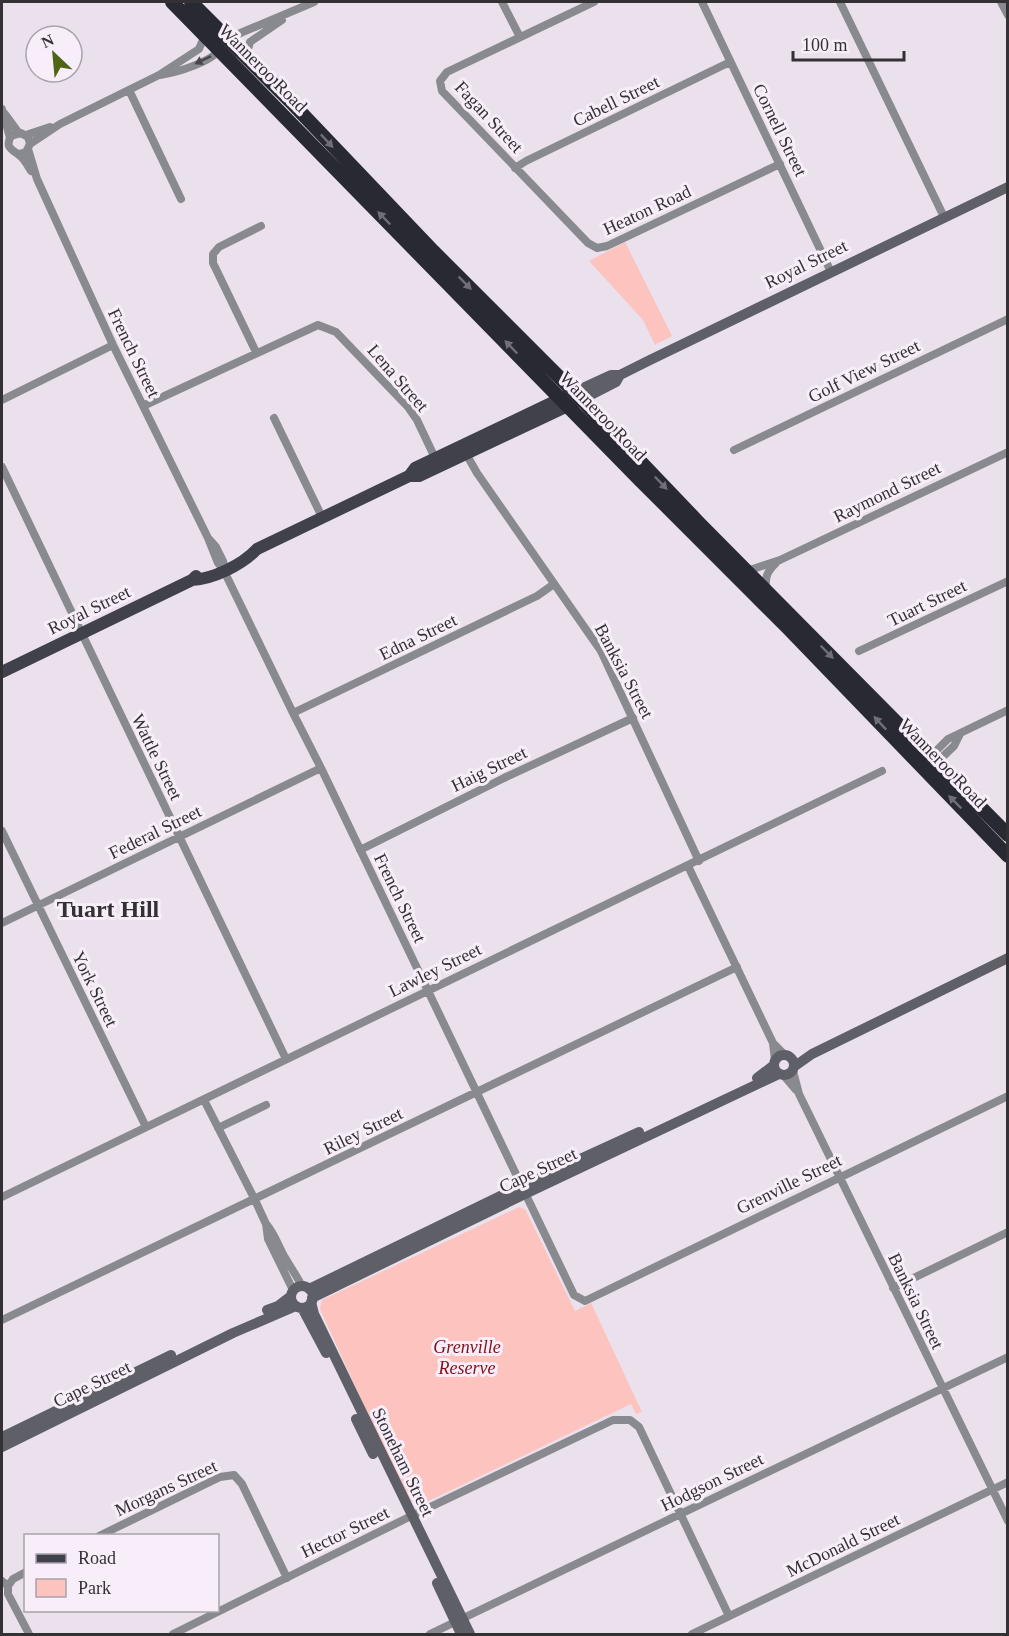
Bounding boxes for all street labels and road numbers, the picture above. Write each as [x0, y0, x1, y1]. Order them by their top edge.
street label: Wanneroo Road [215, 20, 311, 116]
street label: Cabell Street [570, 72, 662, 130]
street label: Fagan Street [451, 77, 527, 157]
street label: Cornell Street [749, 80, 811, 180]
street label: Heaton Road [600, 181, 694, 239]
street label: Royal Street [761, 235, 851, 293]
street label: French Street [104, 305, 164, 401]
street label: Golf View Street [805, 335, 923, 407]
street label: Lena Street [363, 340, 433, 416]
street label: Wanneroo Road [556, 367, 650, 465]
street label: Raymond Street [830, 457, 944, 527]
street label: Tuart Street [884, 575, 970, 631]
street label: Royal Street [44, 581, 134, 639]
street label: Edna Street [376, 610, 460, 664]
street label: Banksia Street [591, 620, 657, 722]
street label: Wattle Street [128, 711, 186, 803]
street label: Wanneroo Road [896, 714, 990, 812]
street label: Haig Street [448, 742, 530, 796]
street label: Federal Street [105, 801, 205, 863]
street label: French Street [370, 850, 430, 946]
street label: Lawley Street [385, 939, 485, 1001]
street label: York Street [68, 948, 122, 1030]
street label: Riley Street [320, 1103, 406, 1159]
street label: Cape Street [496, 1143, 580, 1197]
street label: Grenville Street [733, 1150, 845, 1218]
street label: Banksia Street [884, 1250, 948, 1352]
street label: Cape Street [50, 1357, 134, 1411]
street label: Stoneham Street [368, 1404, 438, 1520]
street label: Hodgson Street [658, 1449, 766, 1515]
street label: Morgans Street [112, 1456, 220, 1520]
street label: Hector Street [298, 1502, 392, 1562]
street label: McDonald Street [783, 1509, 903, 1581]

